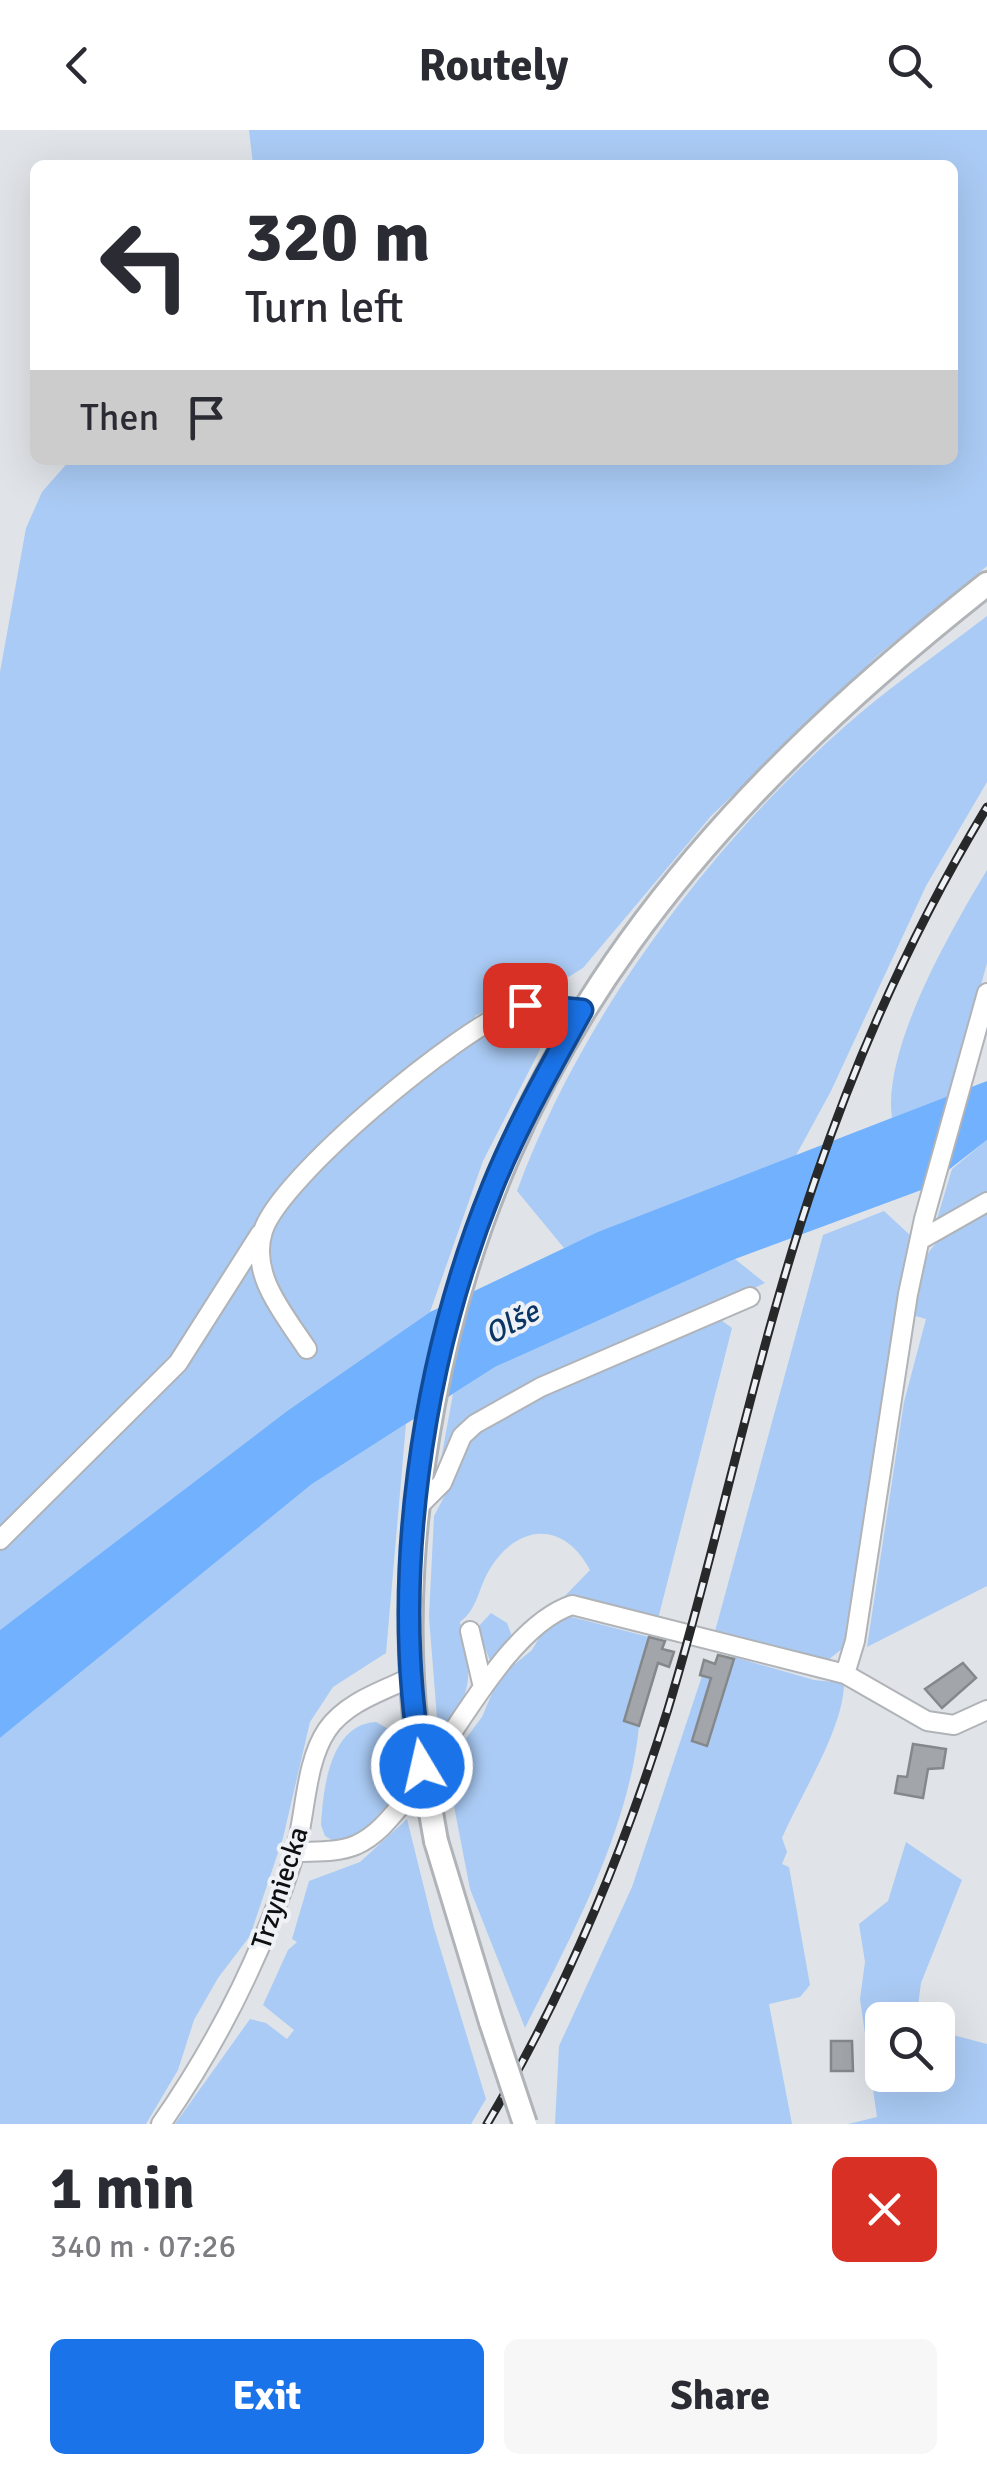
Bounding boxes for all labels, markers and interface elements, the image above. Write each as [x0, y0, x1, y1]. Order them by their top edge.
icon: back [50, 38, 105, 93]
text: Routely [419, 38, 568, 93]
icon: search [882, 38, 937, 93]
text: 320 m [245, 194, 430, 280]
icon: left [80, 200, 210, 330]
text: Turn left [245, 280, 404, 335]
icon: arrive [179, 390, 234, 445]
text: Then [80, 394, 159, 441]
pin [483, 963, 568, 1048]
icon: arrive [498, 978, 553, 1033]
water label: Olše [478, 1292, 547, 1353]
position arrow [370, 1714, 474, 1818]
street label: Trzyniecka [244, 1822, 316, 1954]
map controls [865, 2002, 955, 2092]
button: search [865, 2002, 955, 2092]
text: 1 min [50, 2152, 195, 2226]
button: close [832, 2157, 937, 2262]
text: 340 m · 07:26 [50, 2227, 236, 2266]
button: Exit [50, 2339, 484, 2454]
button: Share [504, 2339, 937, 2454]

